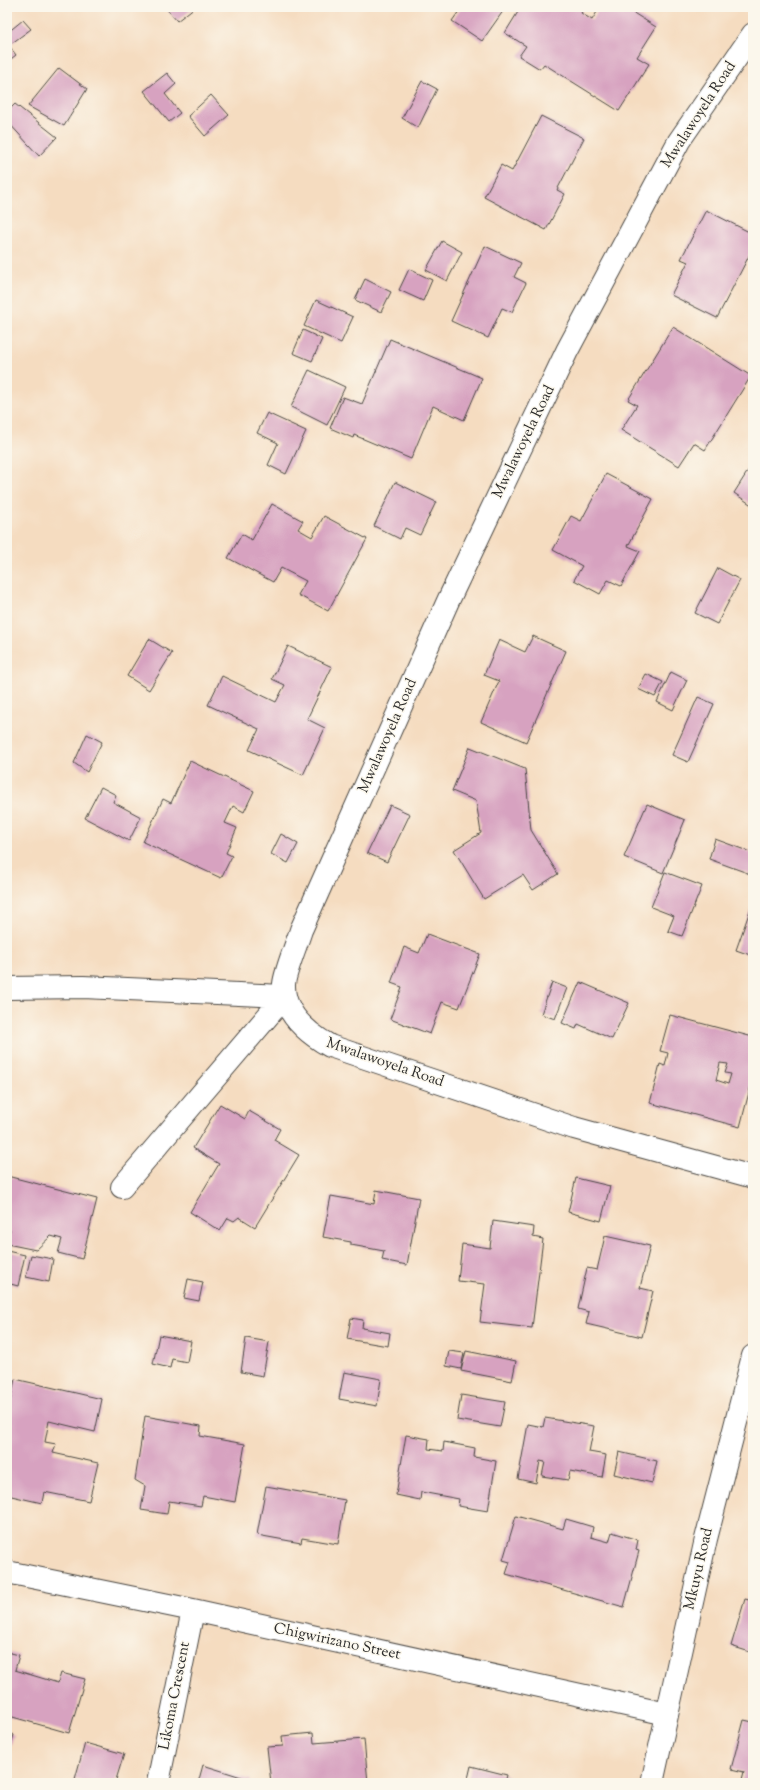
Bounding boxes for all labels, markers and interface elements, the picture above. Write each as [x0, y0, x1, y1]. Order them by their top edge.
street label: Mwalawoyela Road [657, 57, 742, 172]
street label: Mwalawoyela Road [488, 382, 561, 502]
street label: Mwalawoyela Road [353, 675, 423, 797]
street label: Mwalawoyela Road [323, 1033, 447, 1093]
street label: Mkuyu Road [679, 1525, 719, 1612]
street label: Chigwirizano Street [272, 1618, 402, 1666]
street label: Likoma Crescent [154, 1640, 196, 1752]

